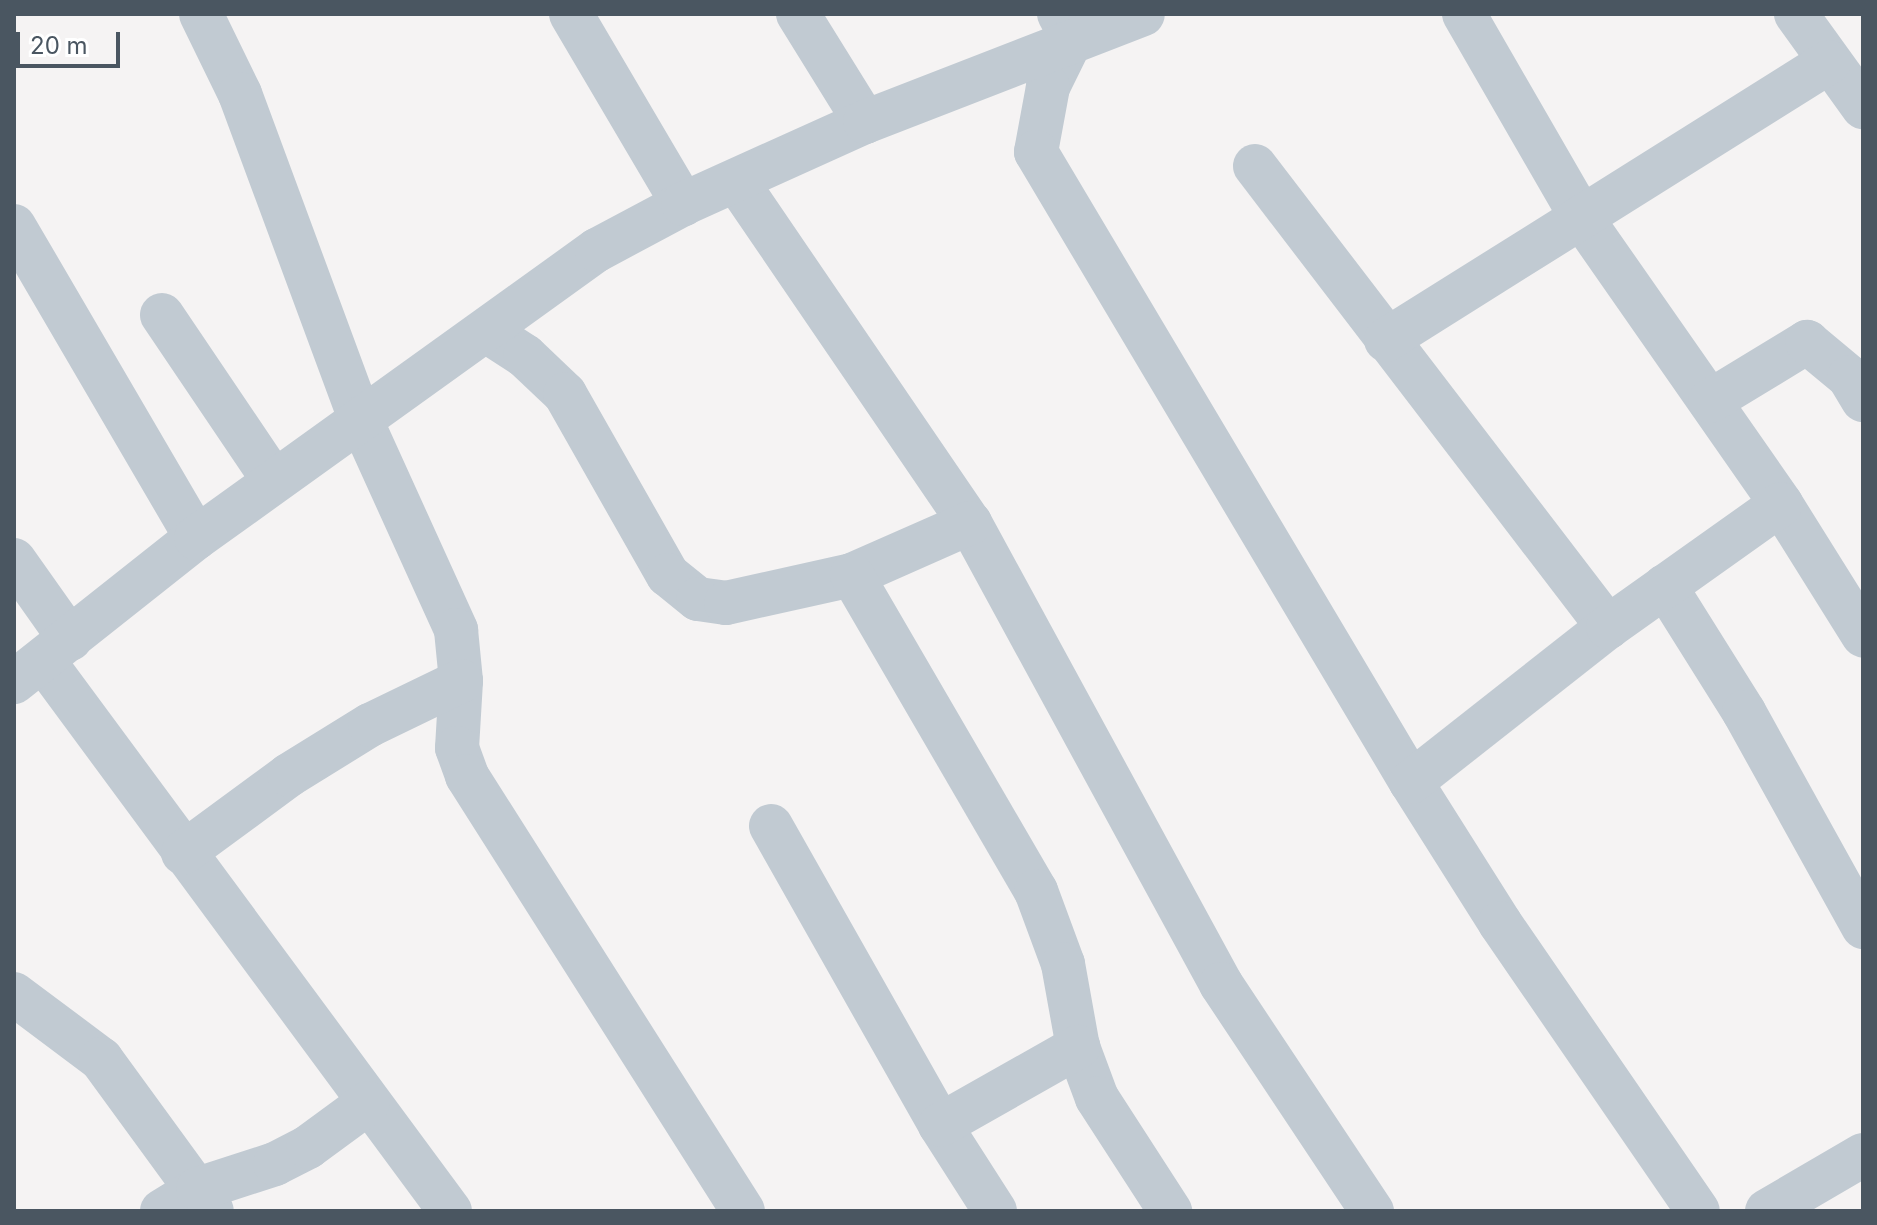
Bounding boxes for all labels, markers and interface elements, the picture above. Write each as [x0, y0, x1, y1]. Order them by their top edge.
scale bar [20, 16, 124, 66]
text: 20 m [30, 31, 88, 60]

